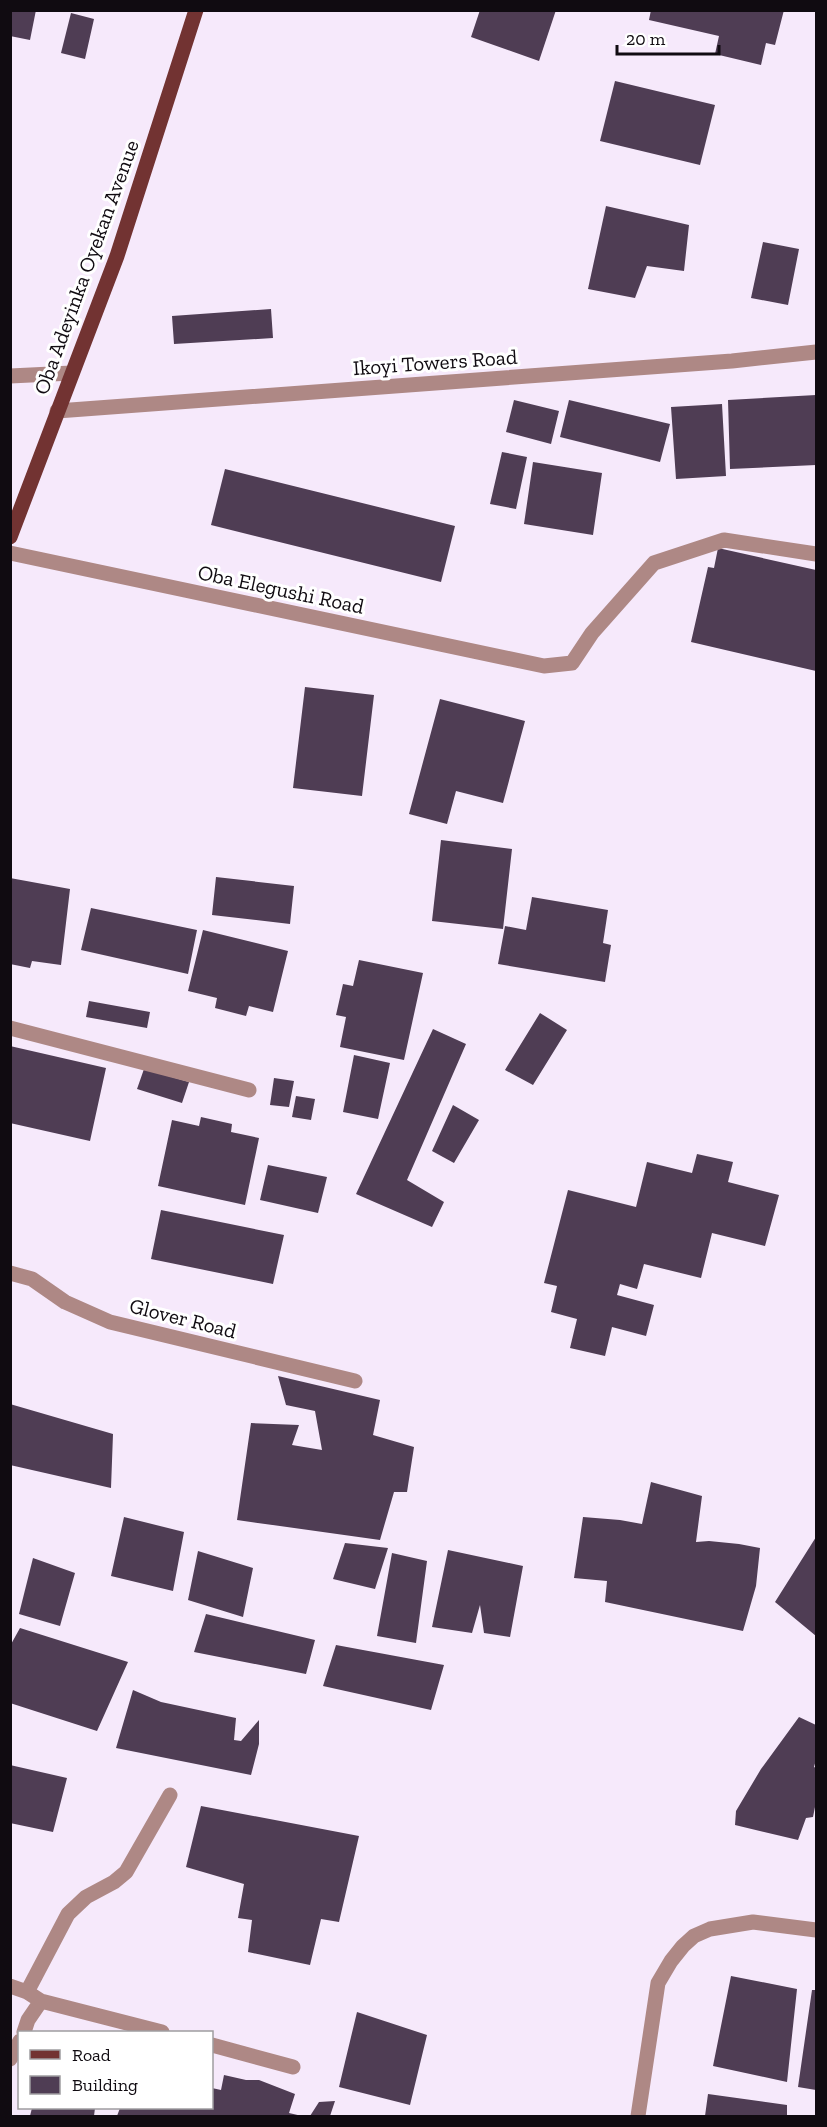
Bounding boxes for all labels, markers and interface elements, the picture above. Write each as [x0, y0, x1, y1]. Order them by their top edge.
scale bar [617, 18, 719, 56]
text: 20 m [626, 28, 666, 50]
street label: Oba Adeyinka Oyekan Avenue [28, 136, 144, 398]
street label: Ikoyi Towers Road [352, 344, 518, 380]
street label: Oba Elegushi Road [196, 559, 367, 619]
street label: Glover Road [127, 1293, 239, 1343]
legend [18, 2031, 213, 2109]
text: Road [72, 2044, 111, 2066]
text: Building [72, 2074, 138, 2096]

